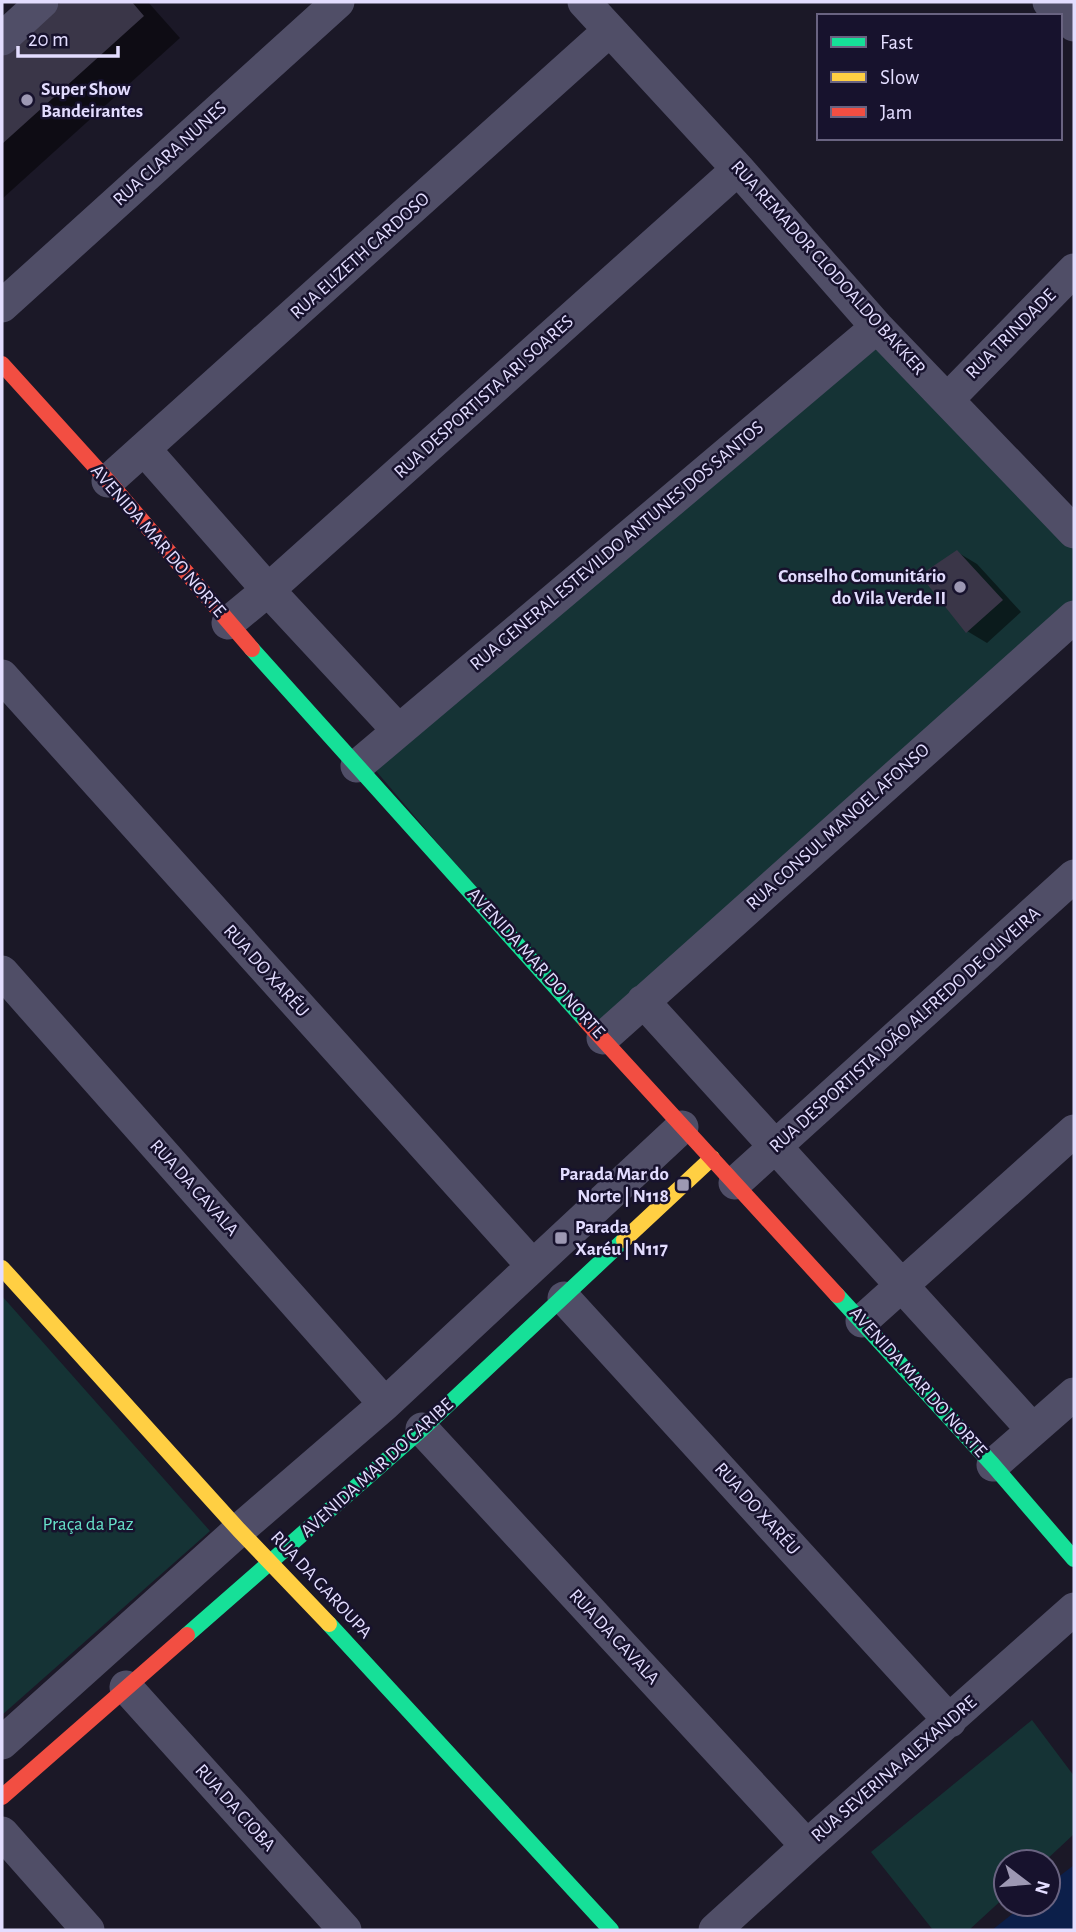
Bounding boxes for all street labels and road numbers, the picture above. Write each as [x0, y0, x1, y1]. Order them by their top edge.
street label: RUA CLARA NUNES [110, 98, 230, 210]
street label: RUA REMADOR CLODOALDO BAKKER [727, 157, 929, 379]
street label: RUA ELIZETH CARDOSO [287, 189, 433, 323]
street label: RUA TRINDADE [962, 285, 1060, 383]
street label: RUA DESPORTISTA ARI SOARES [391, 312, 577, 482]
street label: RUA GENERAL ESTEVILDO ANTUNES DOS SANTOS [467, 418, 767, 674]
street label: AVENIDA MAR DO NORTE [87, 461, 229, 621]
street label: RUA CONSUL MANOEL AFONSO [743, 740, 933, 914]
street label: AVENIDA MAR DO NORTE [464, 884, 608, 1042]
street label: RUA DESPORTISTA JOÃO ALFREDO DE OLIVEIRA [765, 902, 1044, 1156]
street label: RUA DO XARÉU [220, 920, 314, 1021]
street label: RUA DA CAVALA [146, 1136, 242, 1240]
street label: AVENIDA MAR DO NORTE [846, 1303, 990, 1461]
street label: AVENIDA MAR DO CARIBE [297, 1395, 457, 1541]
street label: RUA DO XARÉU [711, 1458, 805, 1559]
street label: RUA DA GAROUPA [267, 1528, 375, 1642]
street label: RUA DA CAVALA [565, 1586, 663, 1688]
street label: RUA SEVERINA ALEXANDRE [808, 1692, 980, 1846]
street label: RUA DA CIOBA [191, 1761, 279, 1855]

